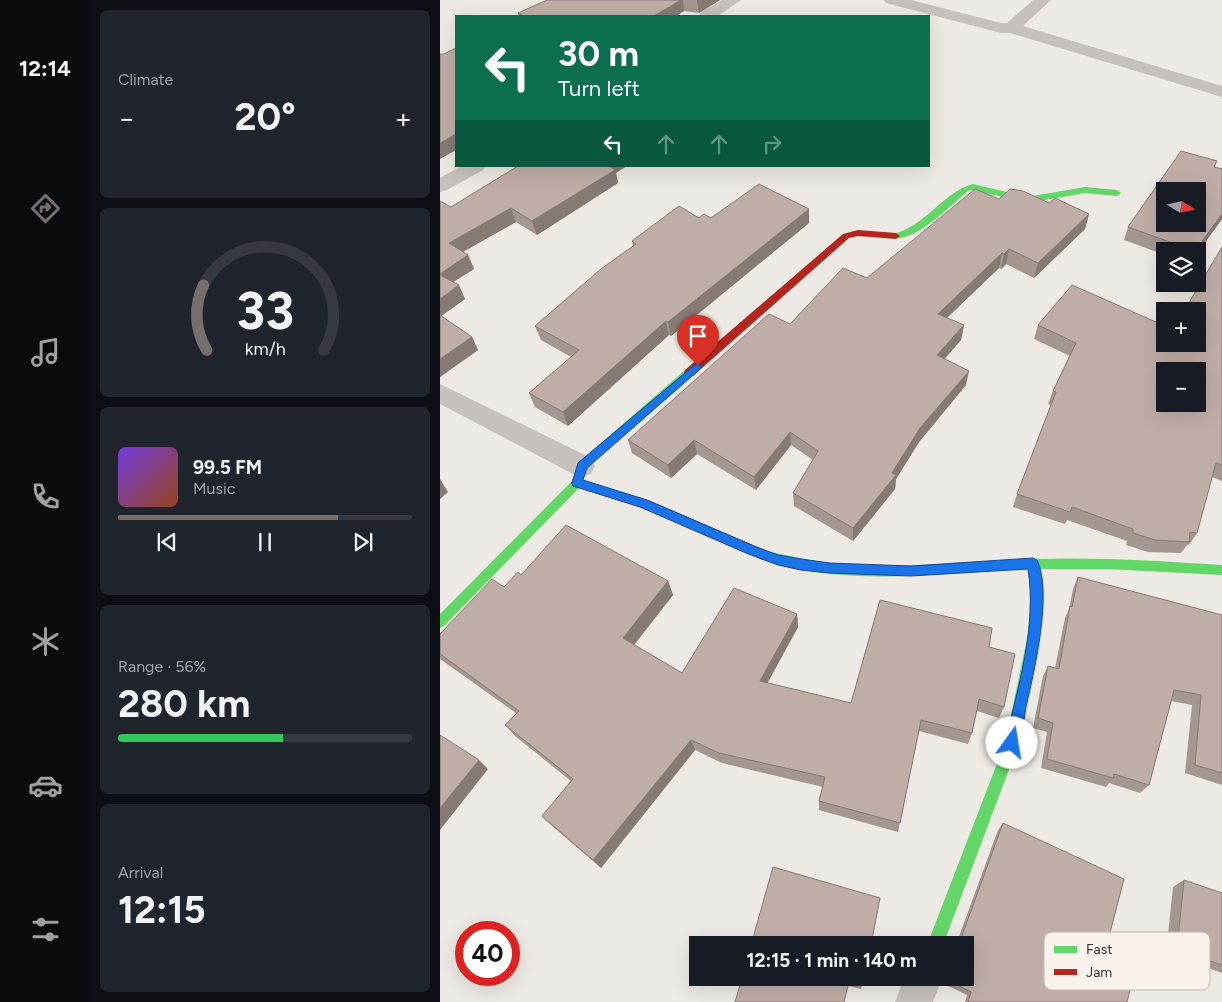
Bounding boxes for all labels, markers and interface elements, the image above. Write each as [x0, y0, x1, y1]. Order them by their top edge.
text: 30 m [558, 33, 639, 75]
icon: left [475, 35, 540, 100]
text: 12:14 [19, 55, 71, 82]
text: Climate [118, 70, 173, 89]
text: Turn left [558, 75, 640, 102]
text: 20° [235, 94, 296, 140]
text: − [118, 101, 135, 135]
text: + [395, 101, 412, 135]
icon: left [599, 130, 627, 158]
icon: ahead [652, 130, 680, 158]
icon: ahead [705, 130, 733, 158]
icon: right [758, 130, 786, 158]
north arrow [1156, 182, 1206, 232]
map controls [1156, 182, 1206, 412]
icon: directions [28, 191, 63, 226]
button: layers [1156, 242, 1206, 292]
text: 33 [236, 280, 294, 342]
button: + [1156, 302, 1206, 352]
pin [677, 315, 719, 366]
icon: arrive [684, 322, 712, 350]
icon: music [28, 335, 63, 370]
text: km/h [245, 338, 285, 359]
button: − [1156, 362, 1206, 412]
text: 99.5 FM [193, 456, 262, 479]
icon: phone [28, 479, 63, 514]
text: Music [193, 479, 235, 498]
icon: previous [153, 528, 181, 556]
icon: pause [251, 528, 279, 556]
icon: next [349, 528, 377, 556]
icon: climate [28, 624, 63, 659]
text: Range · 56% [118, 657, 206, 676]
text: 280 km [118, 681, 251, 727]
position arrow [985, 716, 1037, 768]
icon: car [28, 768, 63, 803]
text: Arrival [118, 863, 163, 882]
text: 12:15 [118, 887, 206, 933]
icon: filters [28, 912, 63, 947]
speed limit sign: 40 [455, 921, 520, 986]
legend [1044, 932, 1210, 990]
text: Fast [1086, 941, 1112, 958]
text: 12:15 · 1 min · 140 m [746, 949, 917, 972]
text: Jam [1086, 964, 1112, 981]

